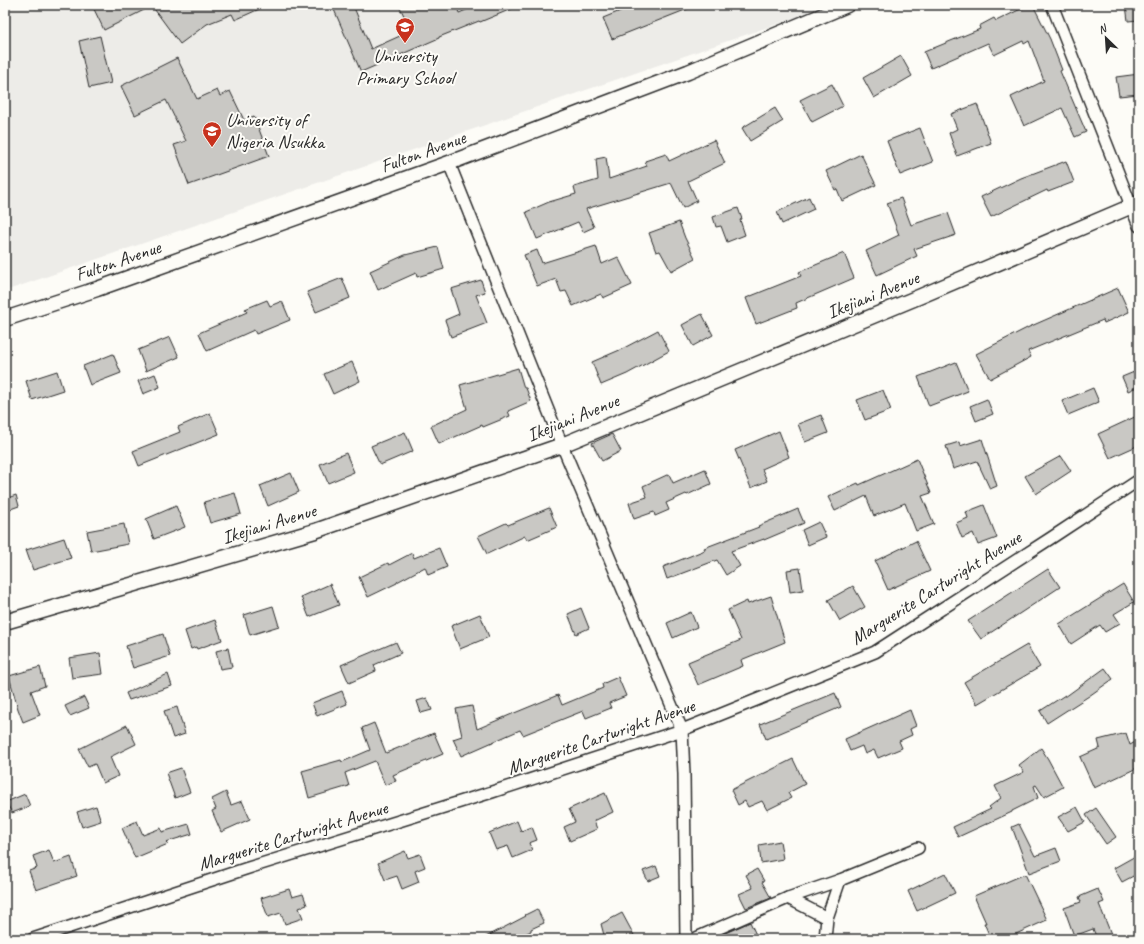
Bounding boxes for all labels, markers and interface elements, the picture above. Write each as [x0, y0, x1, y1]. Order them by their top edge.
school or university icon: University Primary School [394, 16, 416, 44]
north arrow [1086, 18, 1126, 58]
text: N [1096, 20, 1110, 37]
place label: University Primary School [356, 44, 458, 90]
place label: University of Nigeria Nsukka [226, 108, 326, 154]
school or university icon: University of Nigeria Nsukka [201, 120, 223, 148]
street label: Fulton Avenue [377, 125, 470, 178]
street label: Fulton Avenue [72, 235, 166, 287]
street label: Ikejiani Avenue [824, 265, 924, 324]
street label: Ikejiani Avenue [524, 388, 624, 447]
street label: Ikejiani Avenue [219, 498, 321, 550]
street label: Marguerite Cartwright Avenue [846, 525, 1027, 650]
street label: Marguerite Cartwright Avenue [504, 693, 700, 780]
street label: Marguerite Cartwright Avenue [196, 795, 392, 876]

